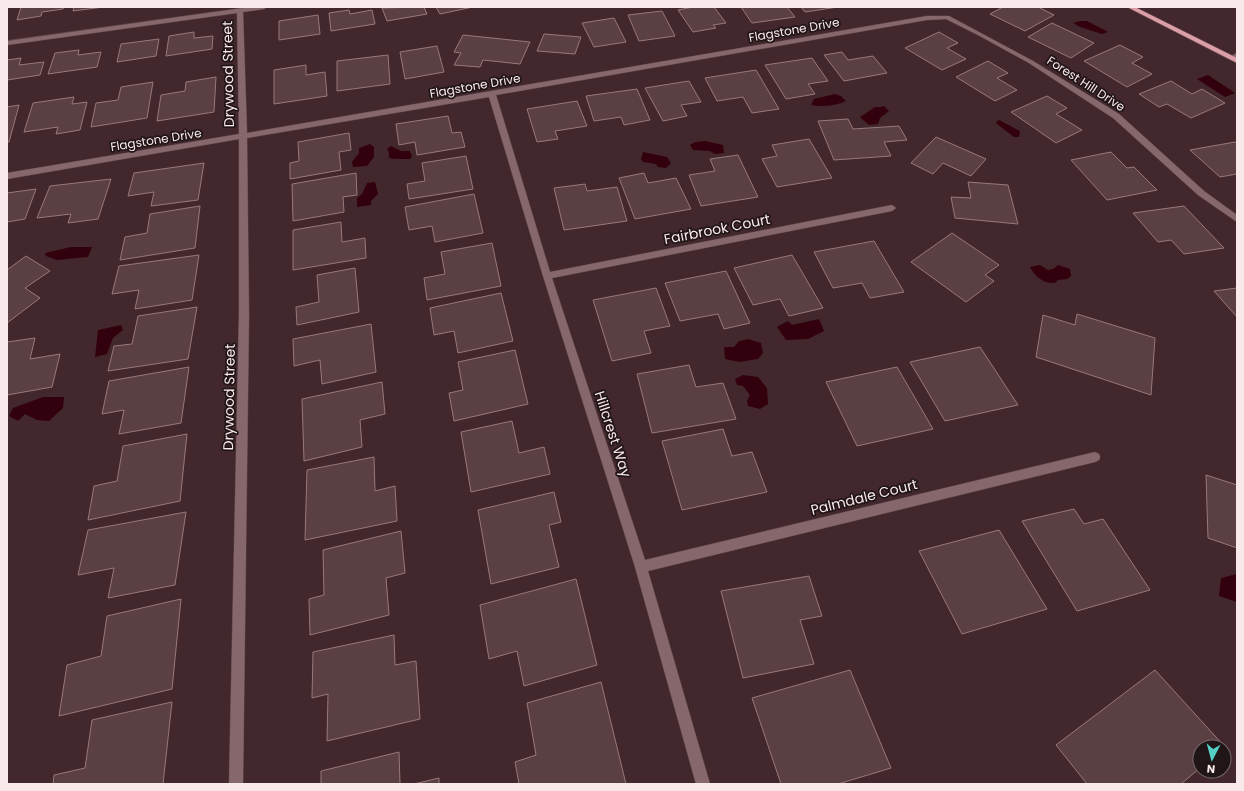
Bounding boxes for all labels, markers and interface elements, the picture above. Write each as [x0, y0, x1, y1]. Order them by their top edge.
street label: Flagstone Drive [747, 13, 841, 46]
street label: Drywood Street [217, 21, 239, 127]
street label: Forest Hill Drive [1044, 52, 1129, 115]
street label: Flagstone Drive [428, 69, 522, 102]
street label: Flagstone Drive [109, 124, 203, 155]
street label: Fairbrook Court [662, 209, 772, 249]
street label: Drywood Street [218, 344, 240, 450]
street label: Hillcrest Way [590, 388, 636, 480]
street label: Palmdale Court [809, 474, 919, 520]
north arrow [1192, 739, 1232, 779]
text: N [1206, 761, 1216, 777]

